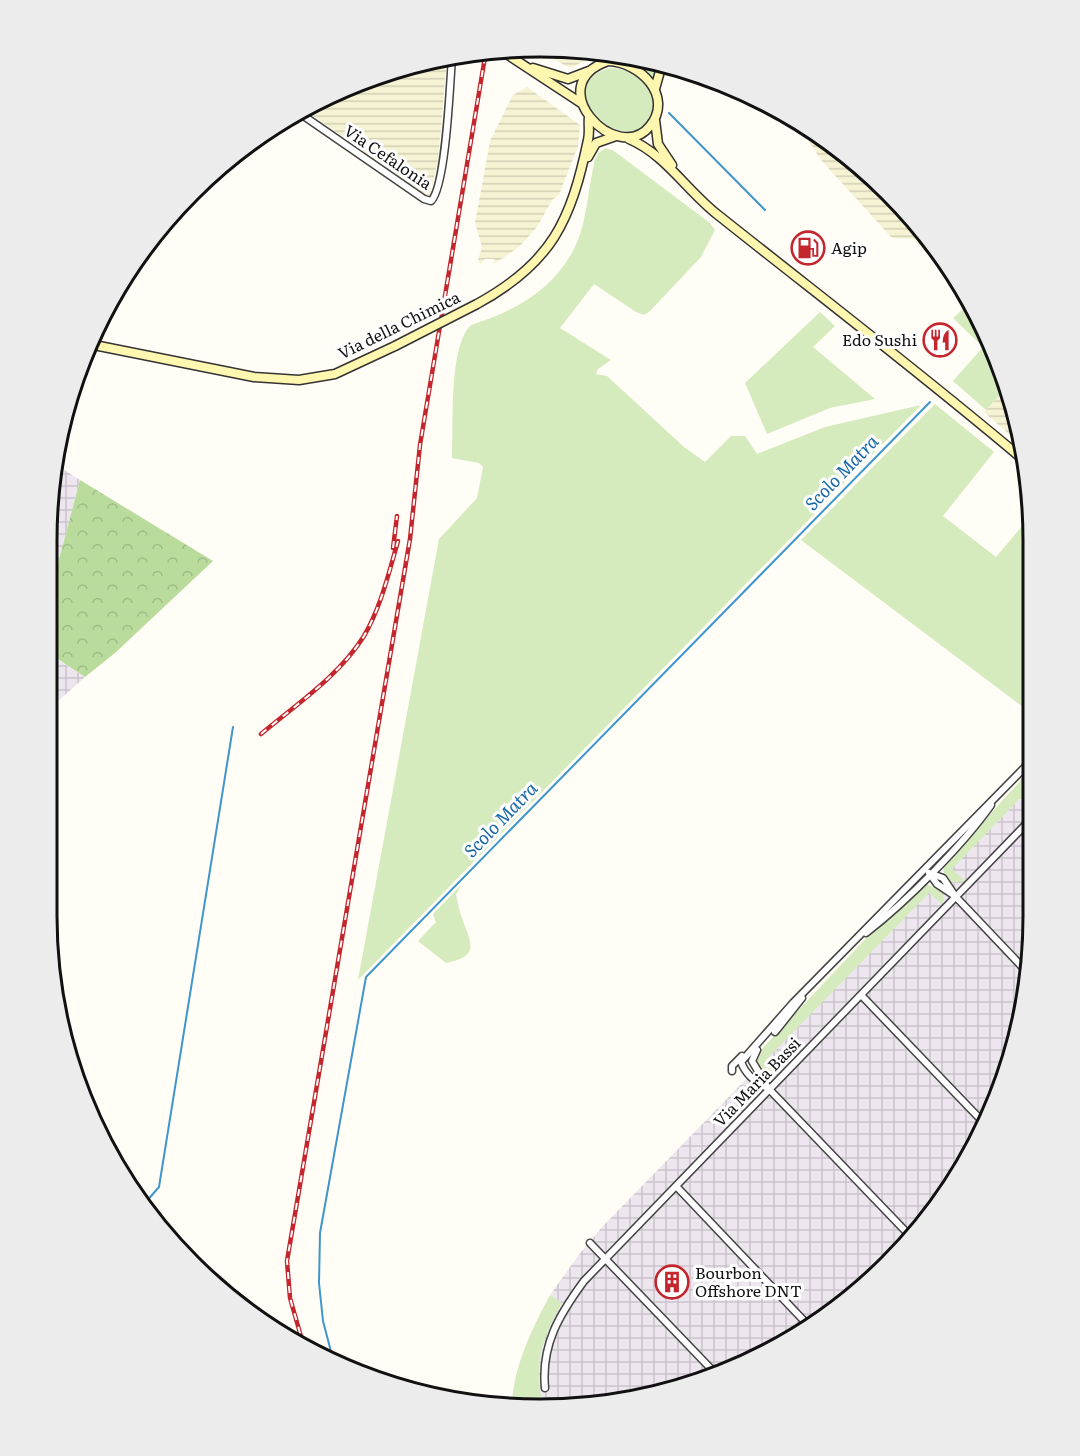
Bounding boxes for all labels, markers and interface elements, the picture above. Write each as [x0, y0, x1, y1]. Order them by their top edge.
street label: Via Cefalonia [340, 118, 438, 195]
fuel station icon: Agip [790, 230, 826, 266]
place label: Agip [831, 235, 867, 259]
street label: Via della Chimica [333, 284, 464, 364]
restaurant icon: Edo Sushi [922, 322, 958, 358]
place label: Edo Sushi [842, 327, 917, 351]
water label: Scolo Matra [798, 427, 885, 516]
water label: Scolo Matra [457, 774, 544, 863]
street label: Via Maria Bassi [707, 1031, 805, 1132]
place label: Bourbon Offshore DNT [695, 1260, 802, 1302]
building icon: Bourbon Offshore DNT [654, 1264, 690, 1300]

